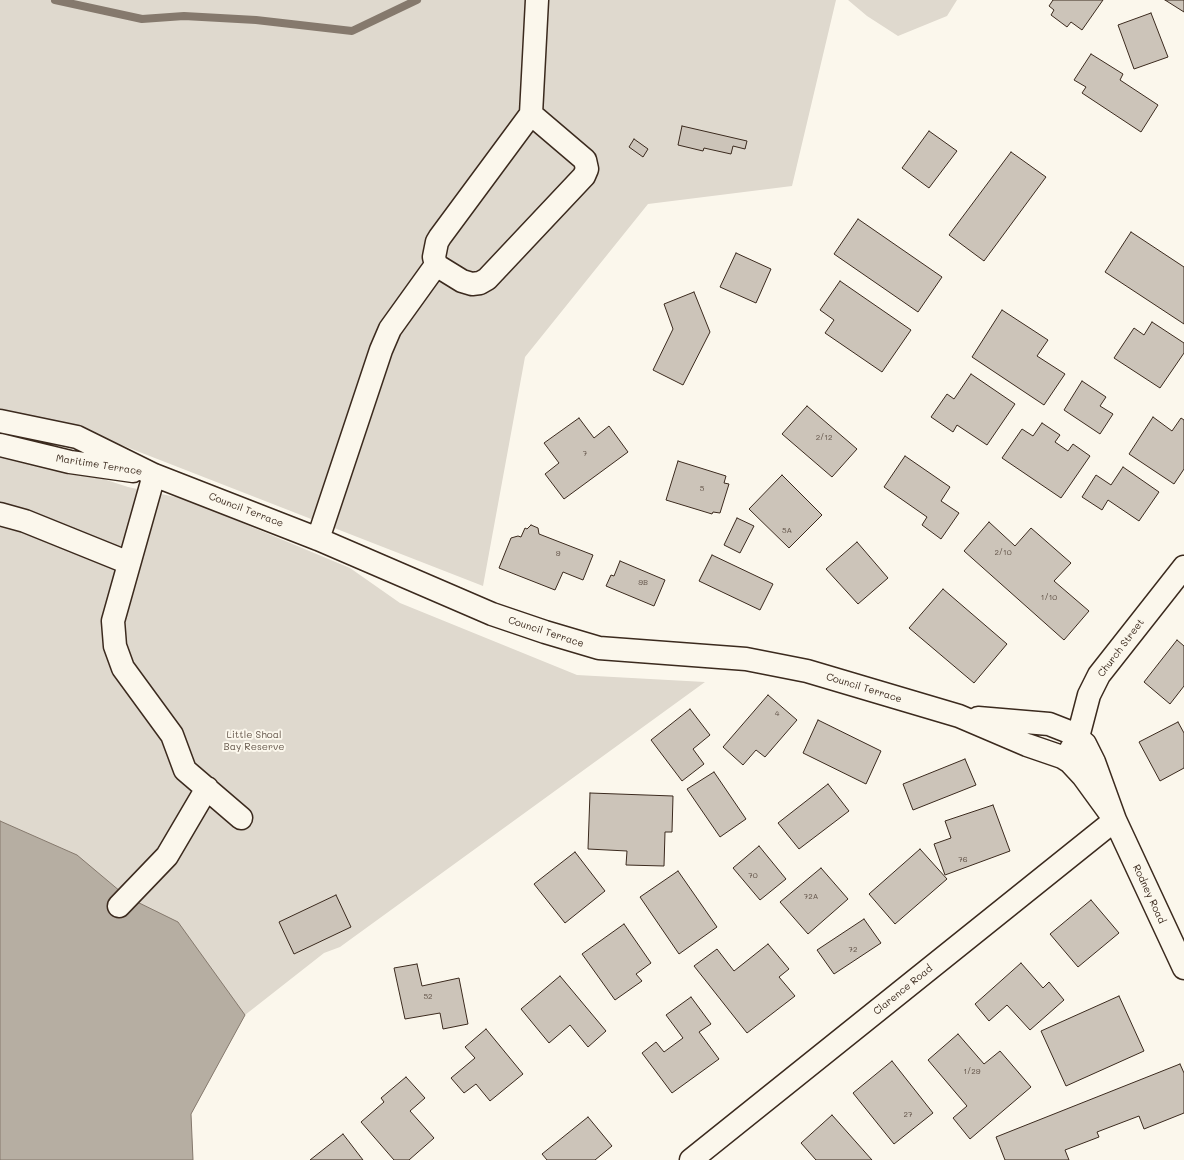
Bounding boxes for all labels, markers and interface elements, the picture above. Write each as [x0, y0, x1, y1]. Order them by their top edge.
house number: 2/12 [816, 433, 832, 443]
house number: 7 [583, 449, 587, 459]
street label: Maritime Terrace [55, 452, 143, 478]
house number: 5 [700, 484, 704, 494]
street label: Council Terrace [207, 490, 285, 530]
house number: 5A [782, 526, 792, 536]
house number: 2/10 [994, 548, 1012, 558]
house number: 9 [556, 549, 560, 559]
house number: 9B [638, 578, 648, 588]
house number: 1/10 [1041, 593, 1057, 603]
street label: Council Terrace [507, 614, 585, 650]
street label: Church Street [1095, 617, 1147, 679]
street label: Council Terrace [825, 671, 903, 705]
house number: 4 [775, 709, 779, 719]
park label: Little Shoal Bay Reserve [223, 729, 285, 752]
house number: 76 [958, 855, 968, 865]
street label: Rodney Road [1130, 863, 1168, 925]
house number: 70 [748, 871, 758, 881]
house number: 72A [804, 892, 818, 902]
house number: 72 [849, 945, 857, 955]
street label: Clarence Road [871, 962, 935, 1018]
house number: 52 [423, 992, 433, 1002]
house number: 1/29 [964, 1067, 980, 1077]
house number: 27 [904, 1110, 912, 1120]

